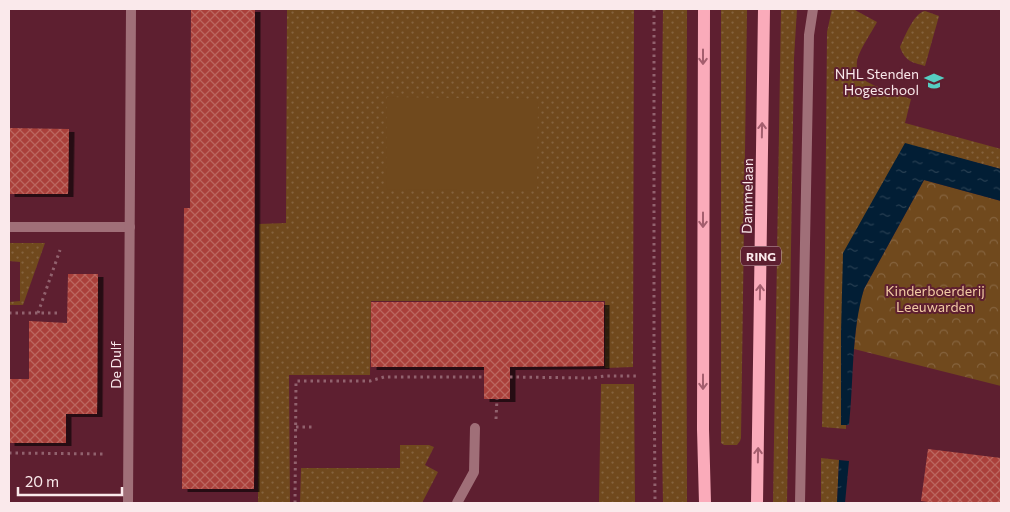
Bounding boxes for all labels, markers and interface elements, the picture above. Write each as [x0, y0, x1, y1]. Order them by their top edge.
one-way arrow [698, 49, 708, 65]
place label: NHL Stenden Hogeschool [835, 65, 919, 98]
school or university icon: NHL Stenden Hogeschool [923, 70, 945, 92]
one-way arrow [758, 122, 767, 138]
street label: Dammelaan [738, 158, 756, 234]
one-way arrow [698, 212, 708, 228]
road number: RING [741, 247, 781, 266]
park label: Kinderboerderij Leeuwarden [885, 282, 985, 315]
one-way arrow [756, 284, 765, 300]
street label: De Dulf [107, 341, 124, 389]
one-way arrow [698, 374, 708, 390]
one-way arrow [753, 447, 763, 463]
scale bar [18, 464, 121, 496]
text: 20 m [25, 472, 59, 490]

